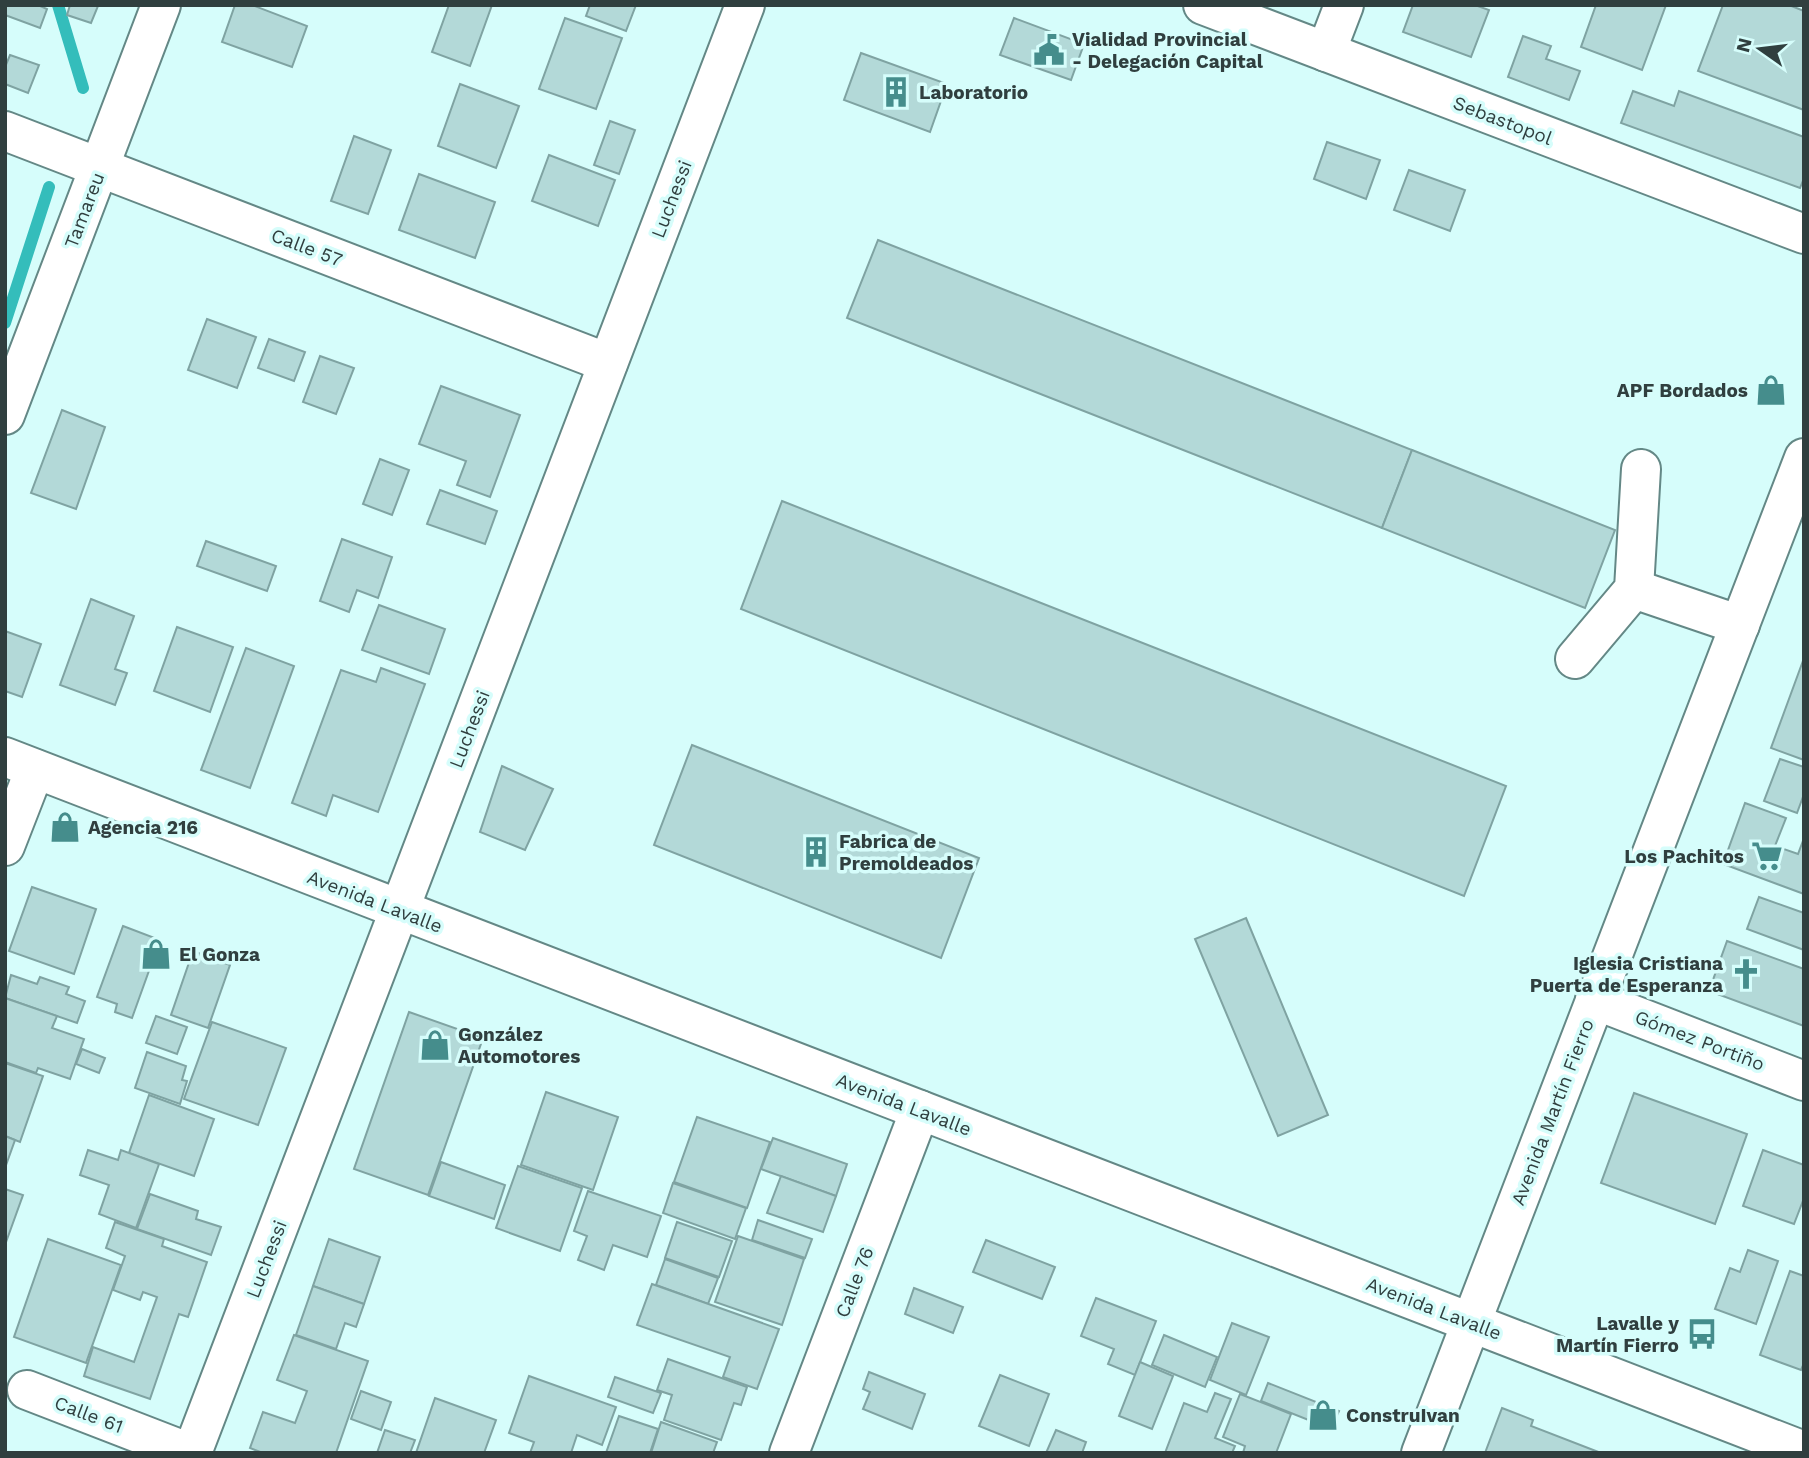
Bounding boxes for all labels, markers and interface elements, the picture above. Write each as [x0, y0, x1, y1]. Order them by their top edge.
north arrow [1725, 14, 1795, 84]
place label: Vialidad Provincial - Delegación Capital [1072, 28, 1264, 73]
public building icon: Vialidad Provincial - Delegación Capital [1032, 33, 1066, 67]
text: N [1731, 35, 1757, 55]
building icon: Laboratorio [879, 75, 913, 109]
place label: Laboratorio [919, 81, 1028, 104]
street label: Sebastopol [1450, 91, 1556, 150]
street label: Luchessi [646, 157, 697, 241]
street label: Tamareu [60, 169, 109, 251]
street label: Calle 57 [268, 223, 346, 272]
shop icon: APF Bordados [1754, 373, 1788, 407]
place label: APF Bordados [1617, 379, 1748, 402]
street label: Luchessi [444, 687, 495, 771]
shop icon: Agencia 216 [48, 810, 82, 844]
place label: Agencia 216 [88, 816, 198, 839]
place label: Fabrica de Premoldeados [839, 830, 973, 875]
building icon: Fabrica de Premoldeados [799, 835, 833, 869]
supermarket icon: Los Pachitos [1750, 839, 1784, 873]
place label: Los Pachitos [1624, 845, 1744, 868]
street label: Avenida Lavalle [304, 865, 446, 938]
shop icon: El Gonza [139, 937, 173, 971]
place label: El Gonza [179, 943, 260, 966]
place label: Iglesia Cristiana Puerta de Esperanza [1530, 952, 1723, 997]
church icon: Iglesia Cristiana Puerta de Esperanza [1729, 957, 1763, 991]
street label: Gómez Portiño [1632, 1005, 1768, 1076]
street label: Avenida Martín Fierro [1506, 1016, 1599, 1209]
place label: González Automotores [458, 1023, 580, 1068]
shop icon: González Automotores [418, 1028, 452, 1062]
street label: Avenida Lavalle [833, 1068, 975, 1141]
street label: Luchessi [241, 1217, 292, 1301]
street label: Calle 76 [830, 1244, 878, 1321]
street label: Avenida Lavalle [1363, 1272, 1505, 1345]
place label: Lavalle y Martín Fierro [1556, 1312, 1679, 1357]
bus stop icon: Lavalle y Martín Fierro [1685, 1317, 1719, 1351]
street label: Calle 61 [51, 1391, 126, 1438]
shop icon: ConstruIvan [1306, 1398, 1340, 1432]
place label: ConstruIvan [1346, 1404, 1460, 1427]

